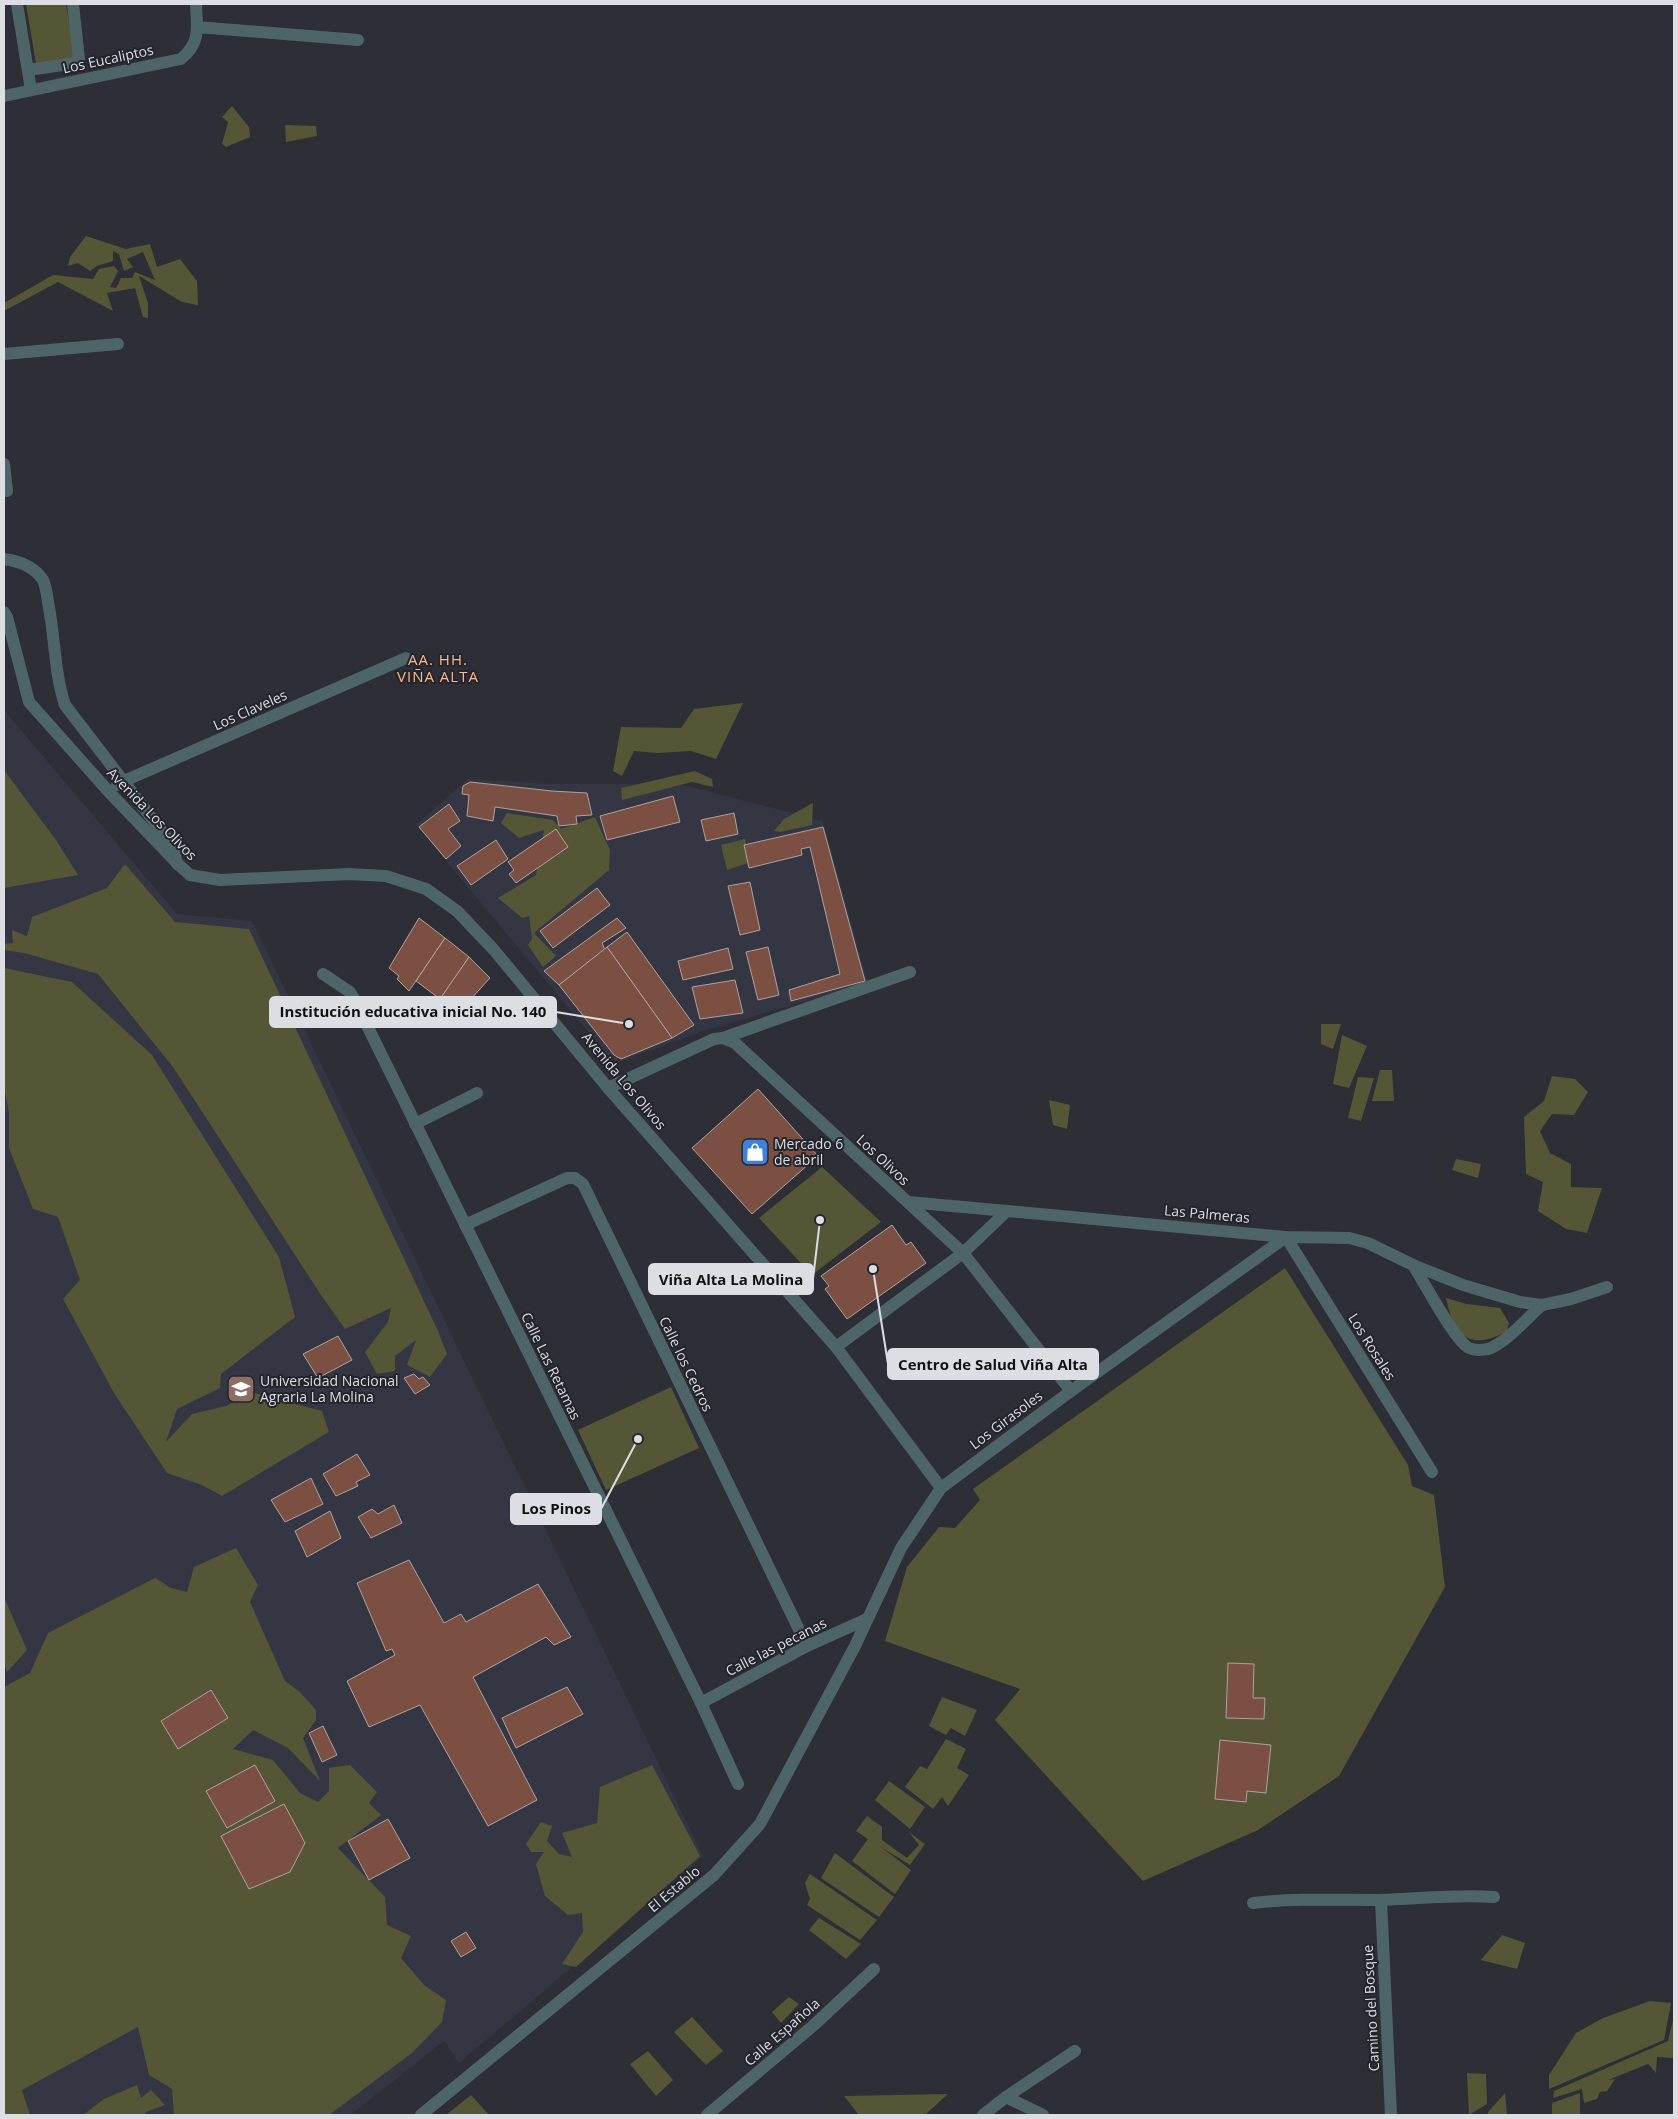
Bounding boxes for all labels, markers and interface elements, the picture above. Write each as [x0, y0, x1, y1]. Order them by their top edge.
street label: Los Eucaliptos [61, 40, 155, 77]
district label: AA. HH. VIÑA ALTA [397, 649, 479, 686]
street label: Los Claveles [210, 685, 290, 734]
street label: Avenida Los Olivos [103, 763, 202, 864]
callout: Institución educativa inicial No. 140 [270, 997, 556, 1027]
text: Institución educativa inicial No. 140 [280, 1001, 547, 1021]
street label: Avenida Los Olivos [578, 1028, 671, 1134]
street label: Los Olivos [853, 1130, 914, 1189]
place label: Mercado 6 de abril [774, 1134, 843, 1169]
shop icon: Mercado 6 de abril [740, 1137, 770, 1167]
street label: Las Palmeras [1163, 1200, 1251, 1227]
callout: Viña Alta La Molina [649, 1264, 813, 1294]
text: Viña Alta La Molina [659, 1269, 803, 1289]
street label: Calle Las Retamas [517, 1309, 586, 1423]
street label: Los Rosales [1344, 1310, 1401, 1384]
street label: Calle los Cedros [655, 1313, 718, 1415]
callout: Centro de Salud Viña Alta [888, 1349, 1098, 1379]
text: Centro de Salud Viña Alta [898, 1354, 1088, 1374]
place label: Universidad Nacional Agraria La Molina [260, 1371, 399, 1406]
school or university icon: Universidad Nacional Agraria La Molina [226, 1374, 256, 1404]
street label: Los Girasoles [965, 1386, 1046, 1453]
callout: Los Pinos [511, 1494, 601, 1524]
text: Los Pinos [521, 1498, 591, 1518]
street label: Calle las pecanas [722, 1613, 830, 1680]
street label: El Establo [644, 1861, 704, 1916]
street label: Camino del Bosque [1358, 1944, 1383, 2072]
street label: Calle Española [740, 1994, 823, 2070]

